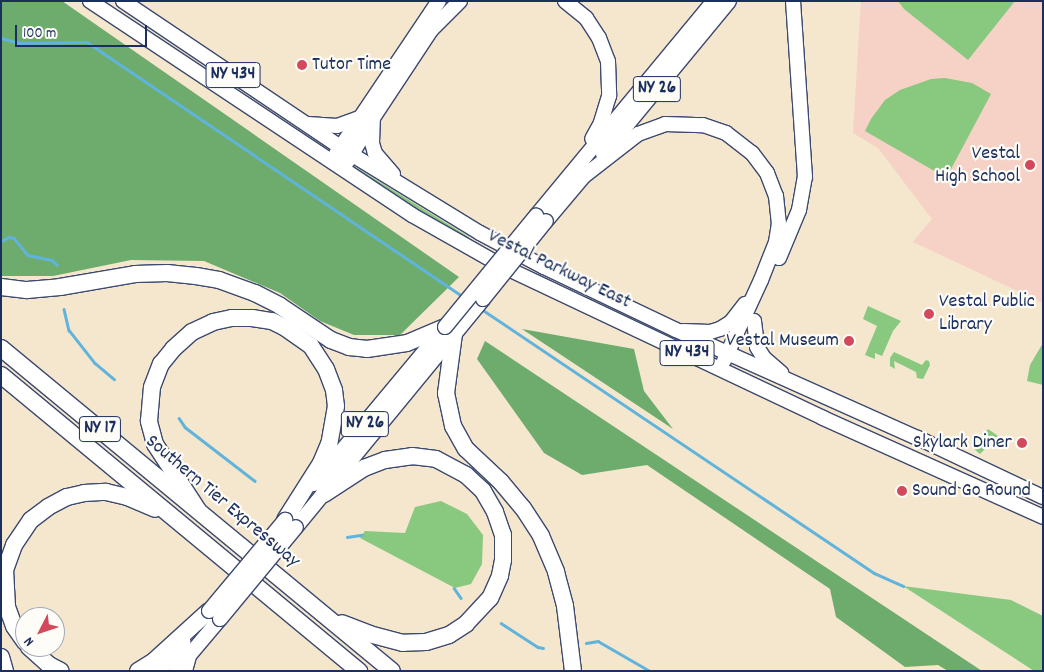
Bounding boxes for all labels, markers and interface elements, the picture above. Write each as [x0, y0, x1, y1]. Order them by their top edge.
scale bar [18, 15, 150, 47]
text: 100 m [23, 23, 56, 45]
place label: Tutor Time [312, 53, 391, 77]
road number: NY 434 [206, 58, 260, 92]
marker: Tutor Time [296, 59, 308, 71]
road number: NY 26 [632, 72, 682, 106]
place label: Vestal High School [935, 142, 1020, 189]
marker: Vestal High School [1024, 159, 1036, 171]
street label: Vestal Parkway East [484, 225, 634, 315]
place label: Vestal Public Library [939, 290, 1035, 337]
marker: Vestal Public Library [923, 308, 935, 320]
place label: Vestal Museum [726, 329, 839, 353]
marker: Vestal Museum [843, 335, 855, 347]
road number: NY 434 [660, 336, 714, 369]
road number: NY 26 [340, 408, 390, 440]
road number: NY 17 [79, 412, 121, 446]
street label: Southern Tier Expressway [140, 430, 304, 574]
place label: Skylark Diner [913, 431, 1012, 455]
marker: Skylark Diner [1016, 437, 1028, 449]
place label: Sound Go Round [912, 479, 1031, 503]
marker: Sound Go Round [896, 485, 908, 497]
north arrow [15, 607, 65, 657]
text: N [20, 632, 39, 650]

